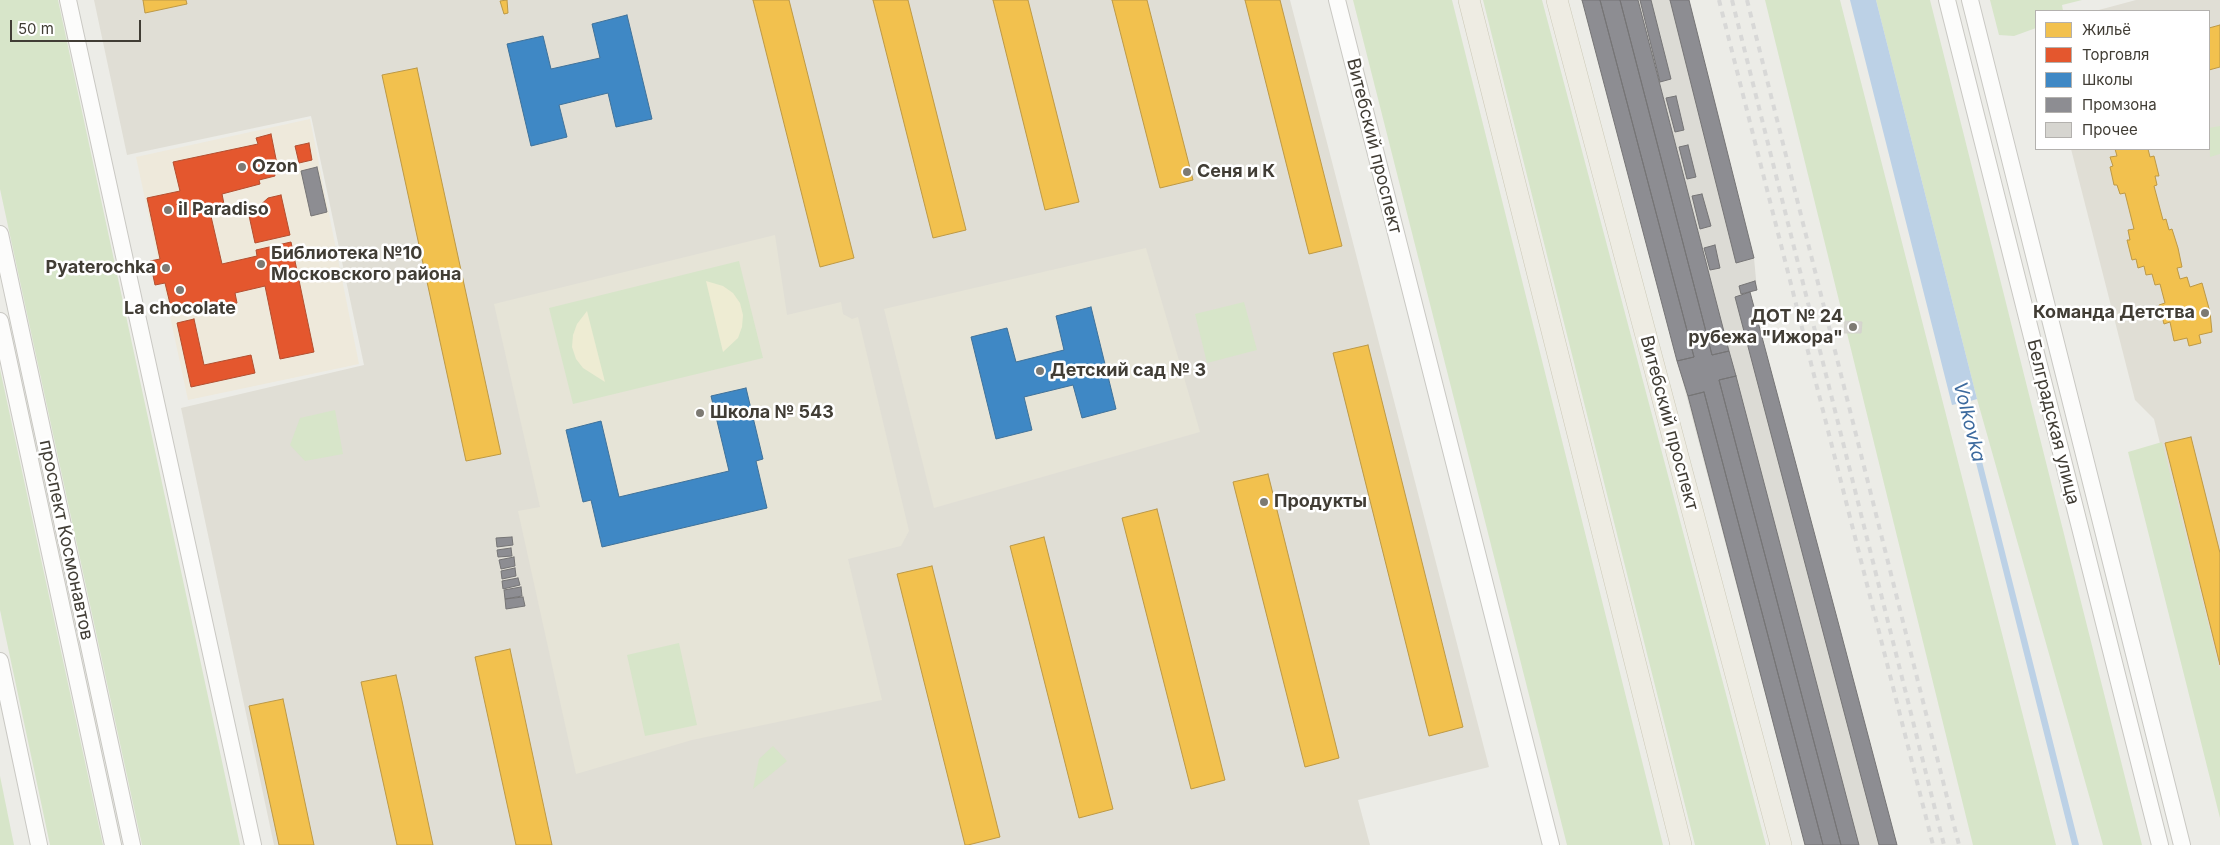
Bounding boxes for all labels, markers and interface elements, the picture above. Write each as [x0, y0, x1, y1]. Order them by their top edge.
scale bar [12, 10, 144, 42]
legend [2035, 10, 2210, 150]
text: 50 m [18, 19, 54, 38]
text: Жильё [2082, 20, 2131, 39]
text: Торговля [2082, 45, 2149, 64]
street label: Витебский проспект [1342, 56, 1406, 236]
text: Школы [2082, 70, 2133, 89]
text: Промзона [2082, 95, 2157, 114]
text: Прочее [2082, 120, 2138, 139]
place label: Ozon [252, 156, 298, 178]
marker: Ozon [236, 161, 248, 173]
place label: Сеня и К [1197, 161, 1275, 183]
marker: Сеня и К [1181, 166, 1193, 178]
place label: il Paradiso [178, 199, 269, 221]
marker: il Paradiso [162, 204, 174, 216]
place label: Библиотека №10 Московского района [271, 243, 462, 286]
place label: Pyaterochka [45, 257, 156, 279]
marker: Библиотека №10 Московского района [255, 258, 267, 270]
marker: Pyaterochka [160, 262, 172, 274]
marker: La chocolate [174, 284, 186, 296]
place label: La chocolate [124, 298, 236, 320]
place label: Команда Детства [2033, 302, 2195, 324]
place label: ДОТ № 24 рубежа "Ижора" [1688, 306, 1843, 348]
marker: Команда Детства [2199, 307, 2211, 319]
marker: ДОТ № 24 рубежа "Ижора" [1847, 321, 1859, 333]
street label: Витебский проспект [1635, 333, 1703, 513]
street label: Белградская улица [2022, 337, 2084, 507]
place label: Детский сад № 3 [1050, 360, 1206, 382]
marker: Детский сад № 3 [1034, 365, 1046, 377]
water label: Volkovka [1948, 380, 1990, 464]
place label: Школа № 543 [710, 402, 834, 424]
marker: Школа № 543 [694, 407, 706, 419]
street label: проспект Космонавтов [34, 438, 98, 642]
place label: Продукты [1274, 491, 1367, 513]
marker: Продукты [1258, 496, 1270, 508]

